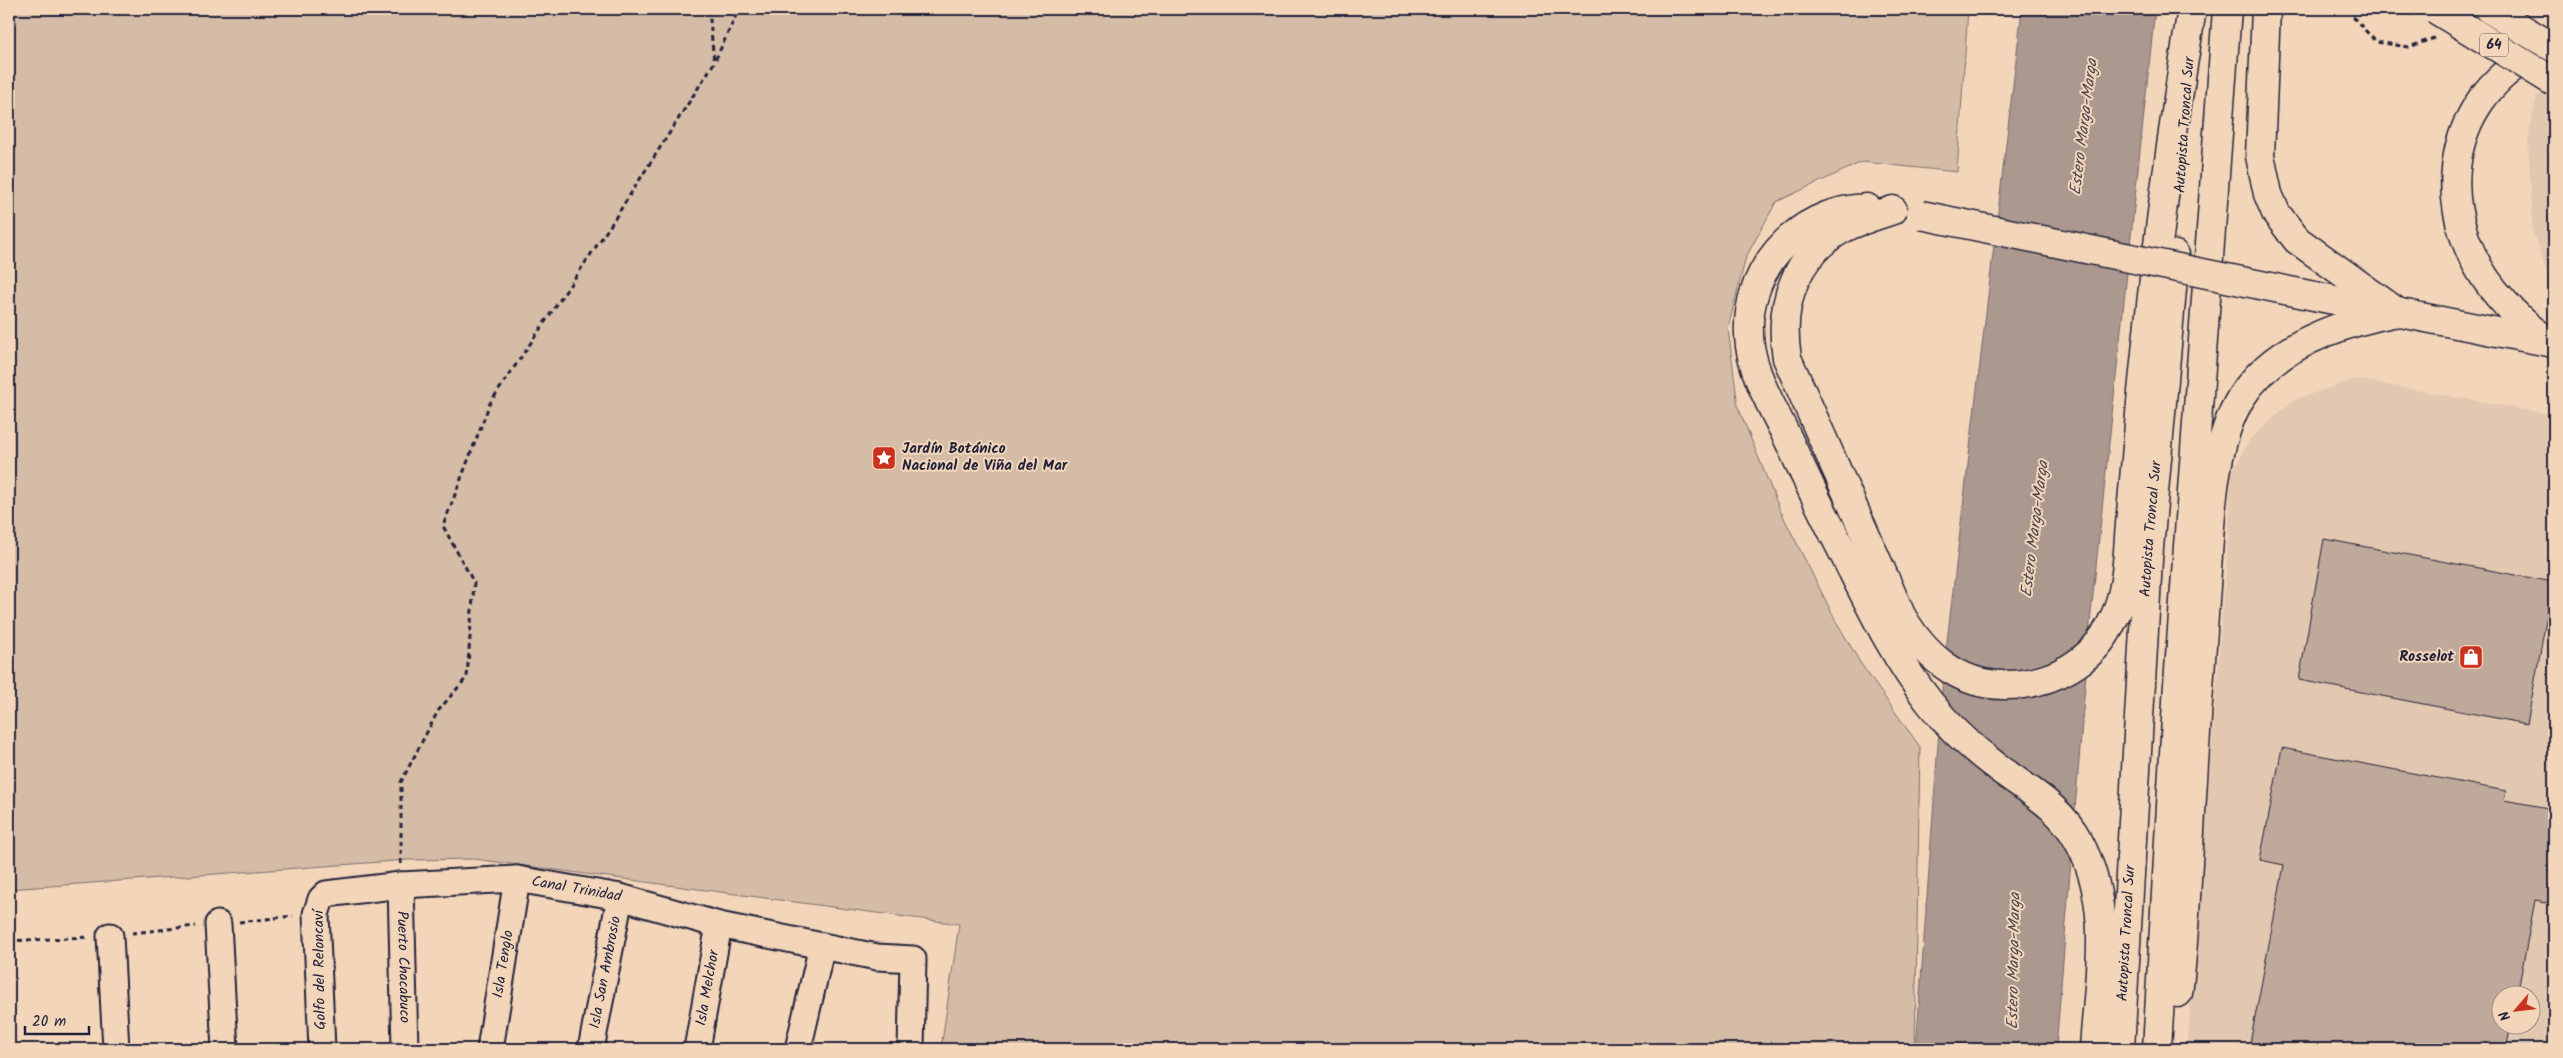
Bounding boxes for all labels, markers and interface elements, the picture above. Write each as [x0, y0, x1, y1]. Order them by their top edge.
road number: 64 [2480, 34, 2508, 56]
street label: Autopista Troncal Sur [2168, 55, 2202, 194]
water label: Estero Marga-Marga [2063, 56, 2105, 196]
place label: Jardín Botánico Nacional de Viña del Mar [902, 437, 1068, 478]
place icon: Jardín Botánico Nacional de Viña del Mar [871, 445, 897, 471]
water label: Estero Marga-Marga [2014, 458, 2056, 598]
street label: Autopista Troncal Sur [2134, 459, 2169, 598]
shop icon: Rosselot [2458, 644, 2484, 670]
place label: Rosselot [2399, 645, 2454, 669]
street label: Autopista Troncal Sur [2111, 863, 2143, 1002]
street label: Canal Trinidad [530, 870, 624, 909]
water label: Estero Marga-Marga [2000, 891, 2028, 1030]
street label: Golfo del Reloncaví [307, 908, 333, 1030]
street label: Puerto Chacabuco [390, 911, 416, 1024]
street label: Isla San Ambrosio [583, 914, 628, 1031]
street label: Isla Tenglo [486, 928, 521, 1000]
street label: Isla Melchor [689, 947, 727, 1028]
north arrow [2490, 986, 2540, 1036]
scale bar [25, 1003, 89, 1035]
text: N [2494, 1006, 2517, 1025]
text: 20 m [32, 1010, 66, 1034]

